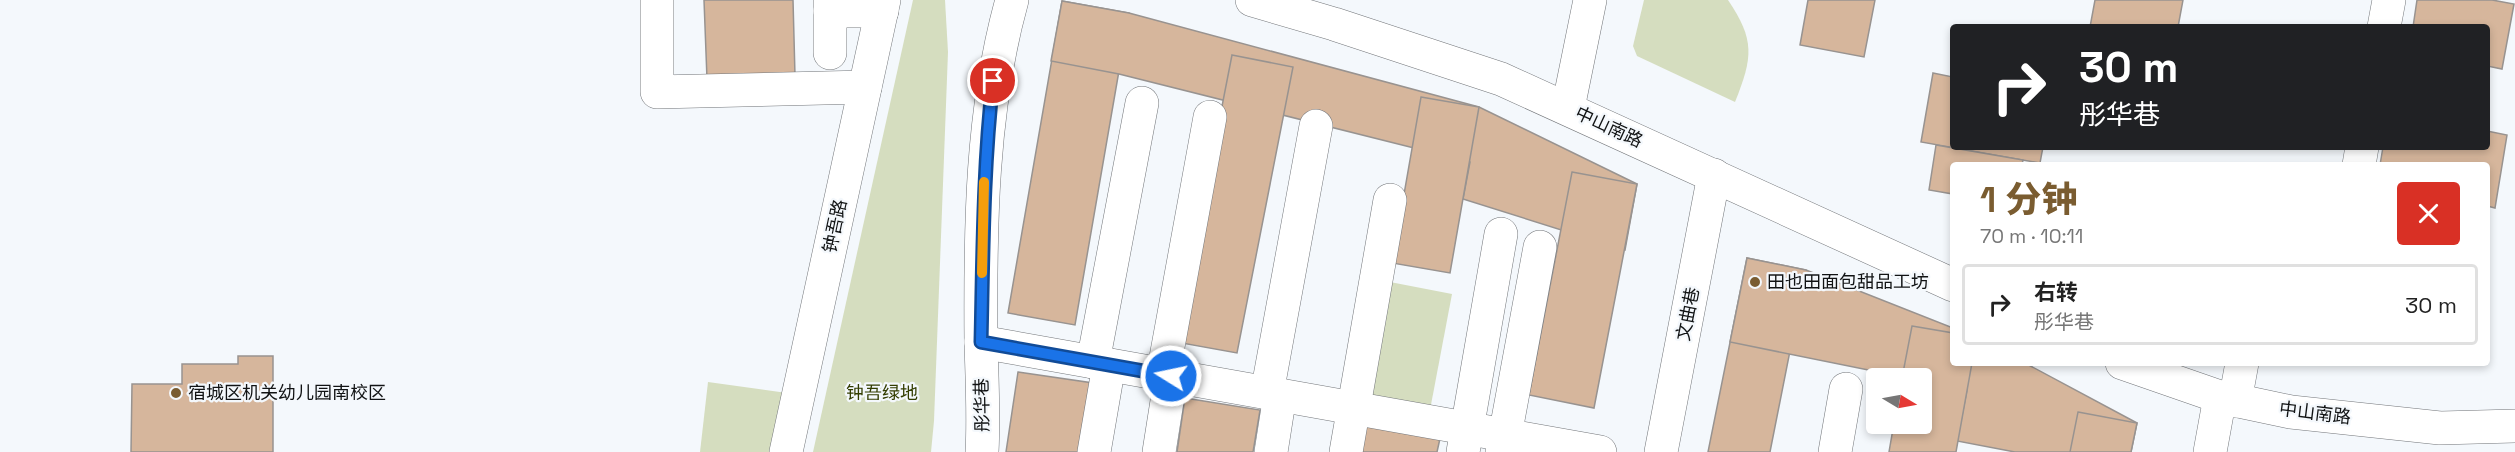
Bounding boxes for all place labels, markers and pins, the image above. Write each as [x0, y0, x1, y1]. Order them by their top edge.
pin [967, 55, 1018, 106]
place label: 田也田面包甜品工坊 [1767, 270, 1929, 293]
marker: 田也田面包甜品工坊 [1748, 275, 1762, 289]
place label: 宿城区机关幼儿园南校区 [188, 381, 386, 404]
marker: 宿城区机关幼儿园南校区 [169, 386, 183, 400]

